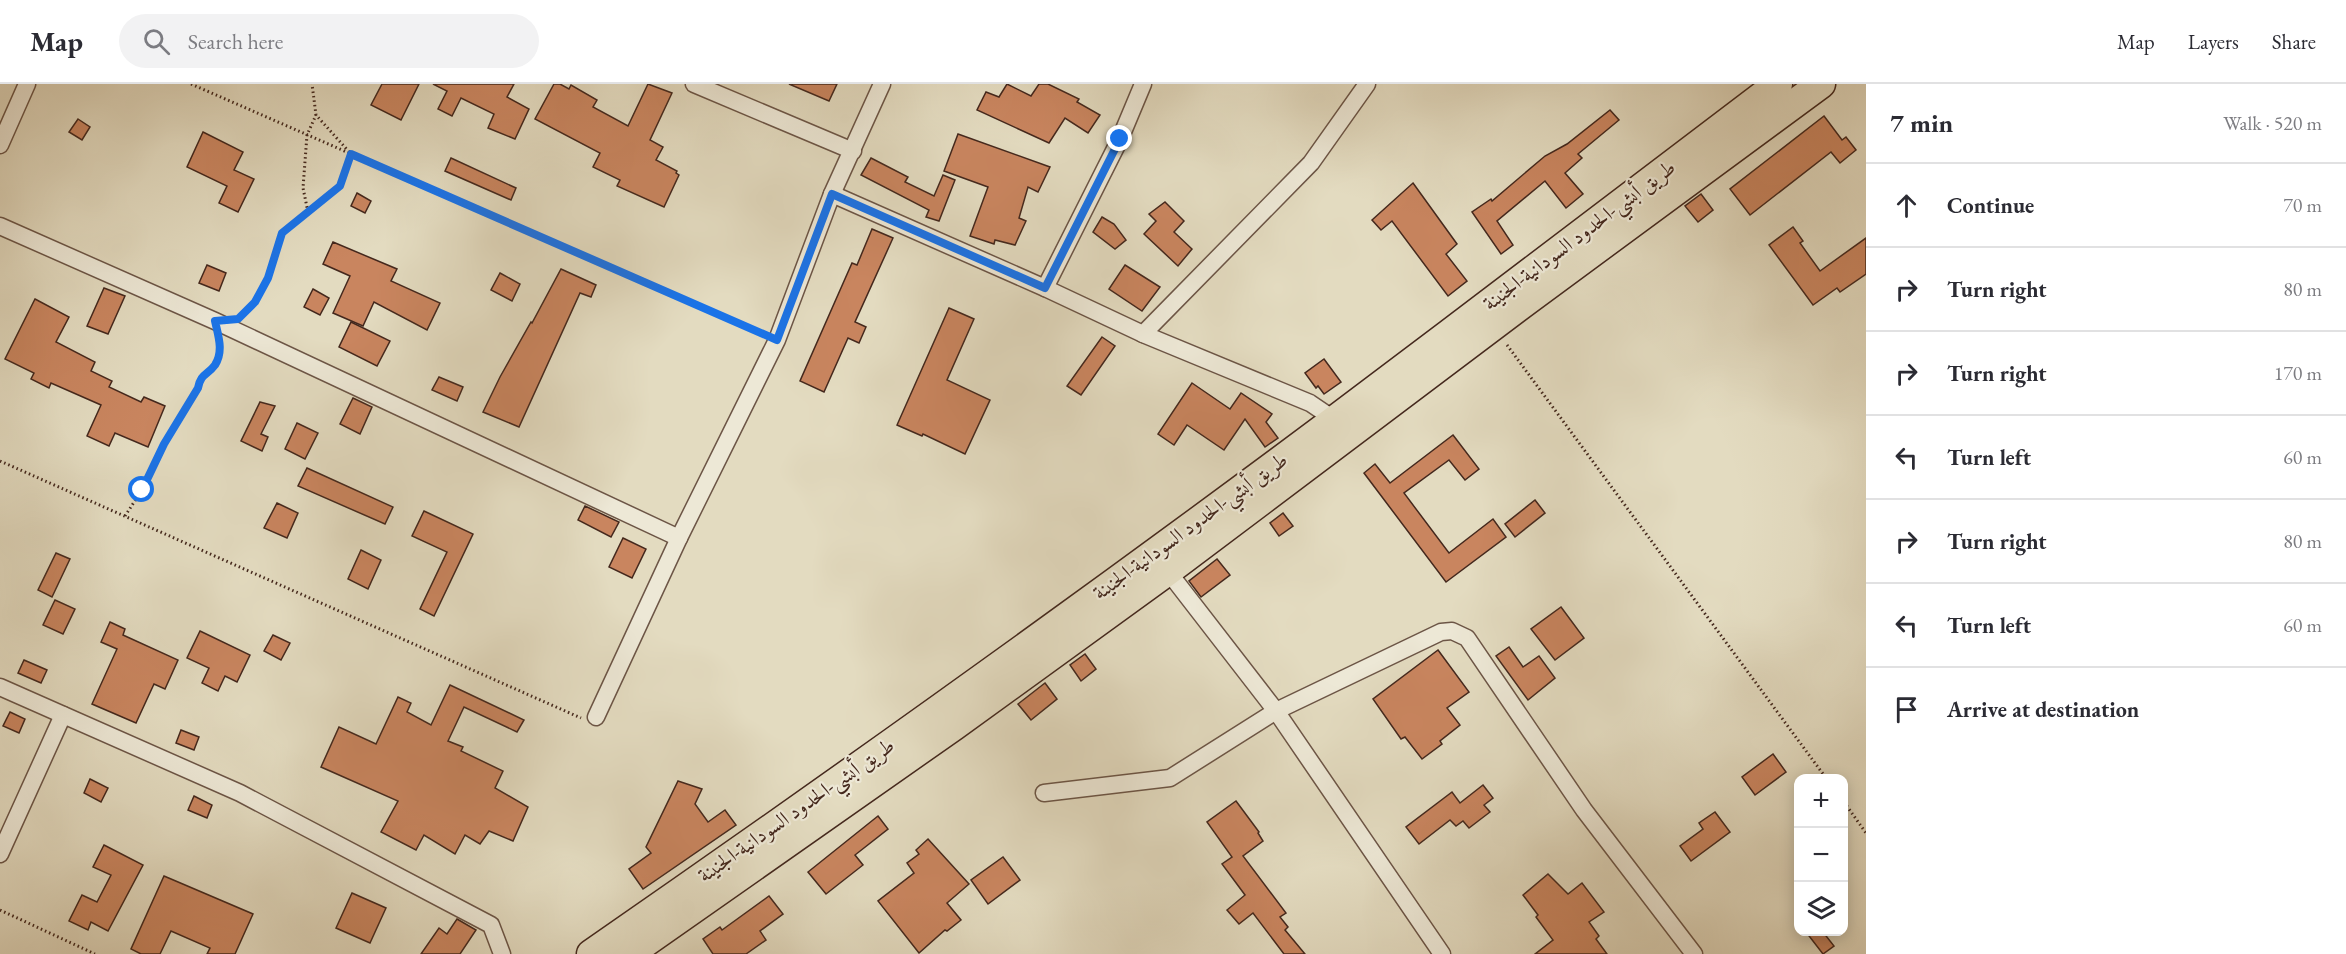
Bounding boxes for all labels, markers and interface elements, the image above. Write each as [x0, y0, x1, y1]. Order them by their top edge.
search box [119, 14, 539, 68]
text: Map [30, 23, 83, 59]
icon: search [140, 25, 173, 58]
text: Search here [188, 27, 283, 56]
text: Map [2117, 28, 2155, 55]
text: Layers [2188, 28, 2239, 55]
text: Share [2272, 28, 2316, 55]
text: 7 min [1890, 106, 1953, 140]
text: Walk · 520 m [2223, 110, 2322, 136]
route end [1106, 125, 1132, 151]
street label: طريق أبشي-الحدود السودانية-الجنينة [1476, 152, 1685, 322]
icon: ahead [1890, 189, 1923, 222]
text: Continue [1947, 191, 2034, 220]
text: 70 m [2283, 192, 2322, 218]
icon: right [1890, 273, 1923, 306]
text: Turn right [1947, 275, 2046, 304]
text: 80 m [2283, 276, 2322, 302]
icon: right [1890, 357, 1923, 390]
text: Turn right [1947, 359, 2046, 388]
text: 170 m [2274, 360, 2322, 386]
icon: left [1890, 441, 1923, 474]
text: Turn left [1947, 443, 2031, 472]
text: 60 m [2283, 444, 2322, 470]
street label: طريق أبشي-الحدود السودانية-الجنينة [1086, 445, 1297, 611]
route start [128, 476, 154, 502]
icon: right [1890, 525, 1923, 558]
text: Turn right [1947, 527, 2046, 556]
text: 80 m [2283, 528, 2322, 554]
icon: left [1890, 609, 1923, 642]
text: Turn left [1947, 611, 2031, 640]
text: 60 m [2283, 612, 2322, 638]
icon: arrive [1890, 693, 1923, 726]
text: Arrive at destination [1947, 695, 2139, 724]
street label: طريق أبشي-الحدود السودانية-الجنينة [691, 730, 904, 894]
map controls [1794, 774, 1848, 936]
button: + [1794, 774, 1848, 828]
button: − [1794, 828, 1848, 882]
button: layers [1794, 882, 1848, 936]

